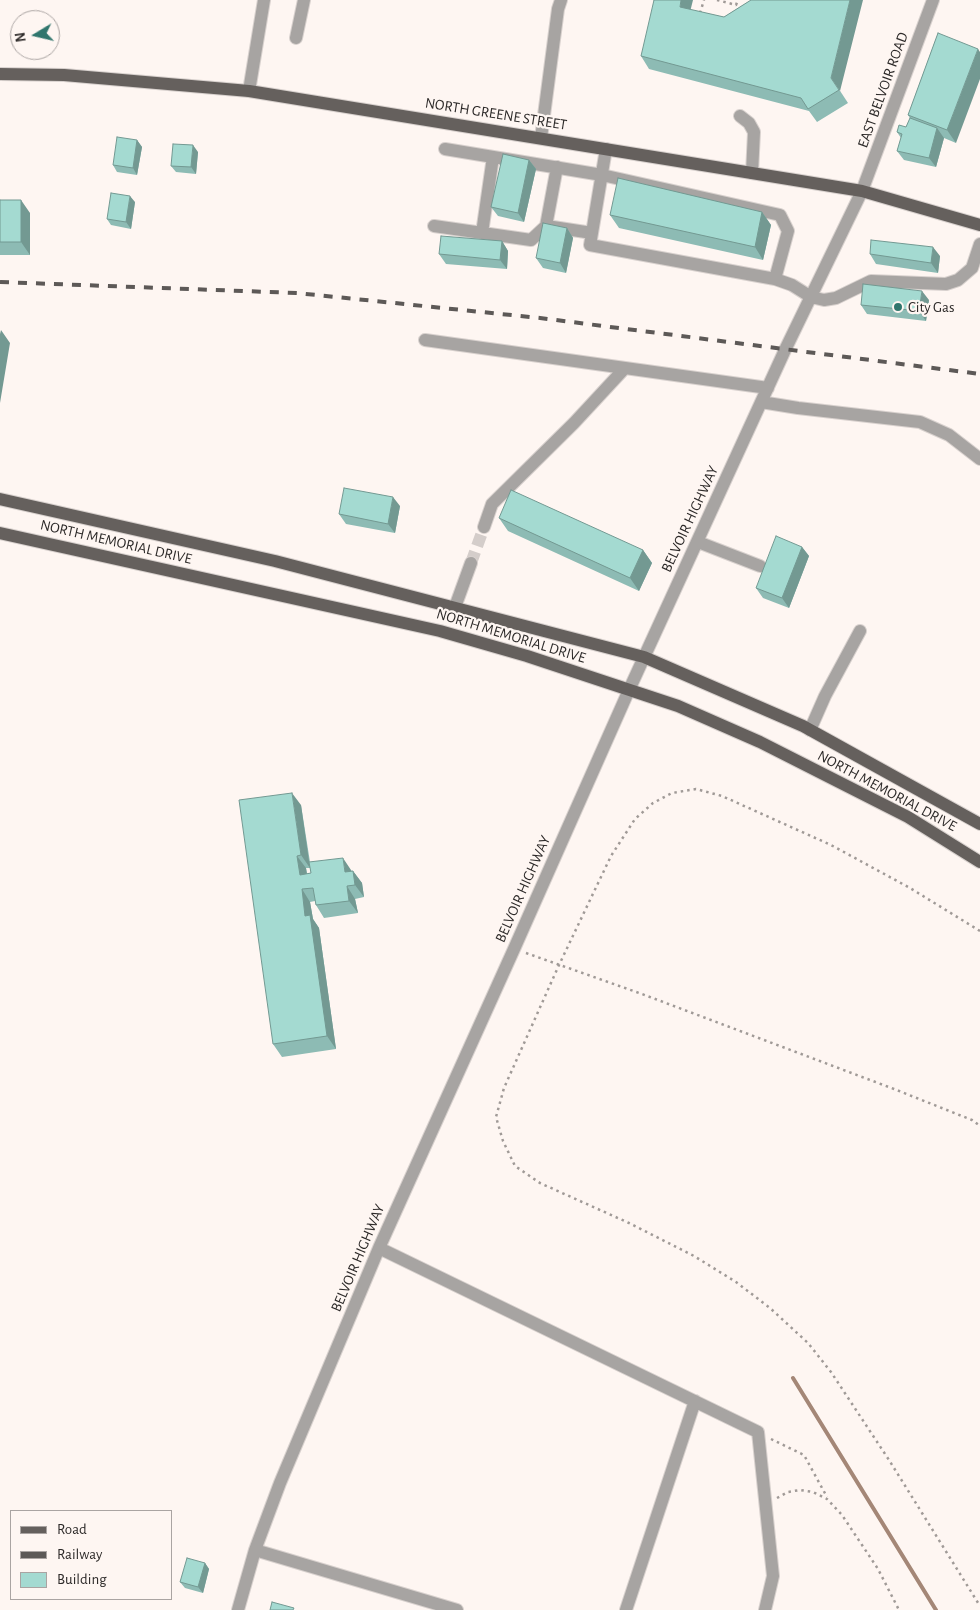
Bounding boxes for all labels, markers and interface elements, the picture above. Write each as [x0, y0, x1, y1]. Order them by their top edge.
north arrow [10, 10, 60, 60]
street label: EAST BELVOIR ROAD [854, 30, 912, 150]
text: N [13, 31, 29, 43]
street label: NORTH GREENE STREET [424, 94, 568, 134]
place label: City Gas [908, 298, 954, 316]
marker: City Gas [892, 301, 904, 313]
street label: BELVOIR HIGHWAY [657, 463, 723, 575]
street label: NORTH MEMORIAL DRIVE [38, 516, 194, 568]
street label: NORTH MEMORIAL DRIVE [434, 605, 588, 667]
street label: NORTH MEMORIAL DRIVE [814, 747, 960, 835]
street label: BELVOIR HIGHWAY [491, 833, 555, 945]
street label: BELVOIR HIGHWAY [327, 1201, 389, 1315]
legend [10, 1510, 172, 1600]
text: Road [57, 1522, 87, 1537]
text: Railway [57, 1547, 102, 1562]
text: Building [57, 1572, 107, 1587]

